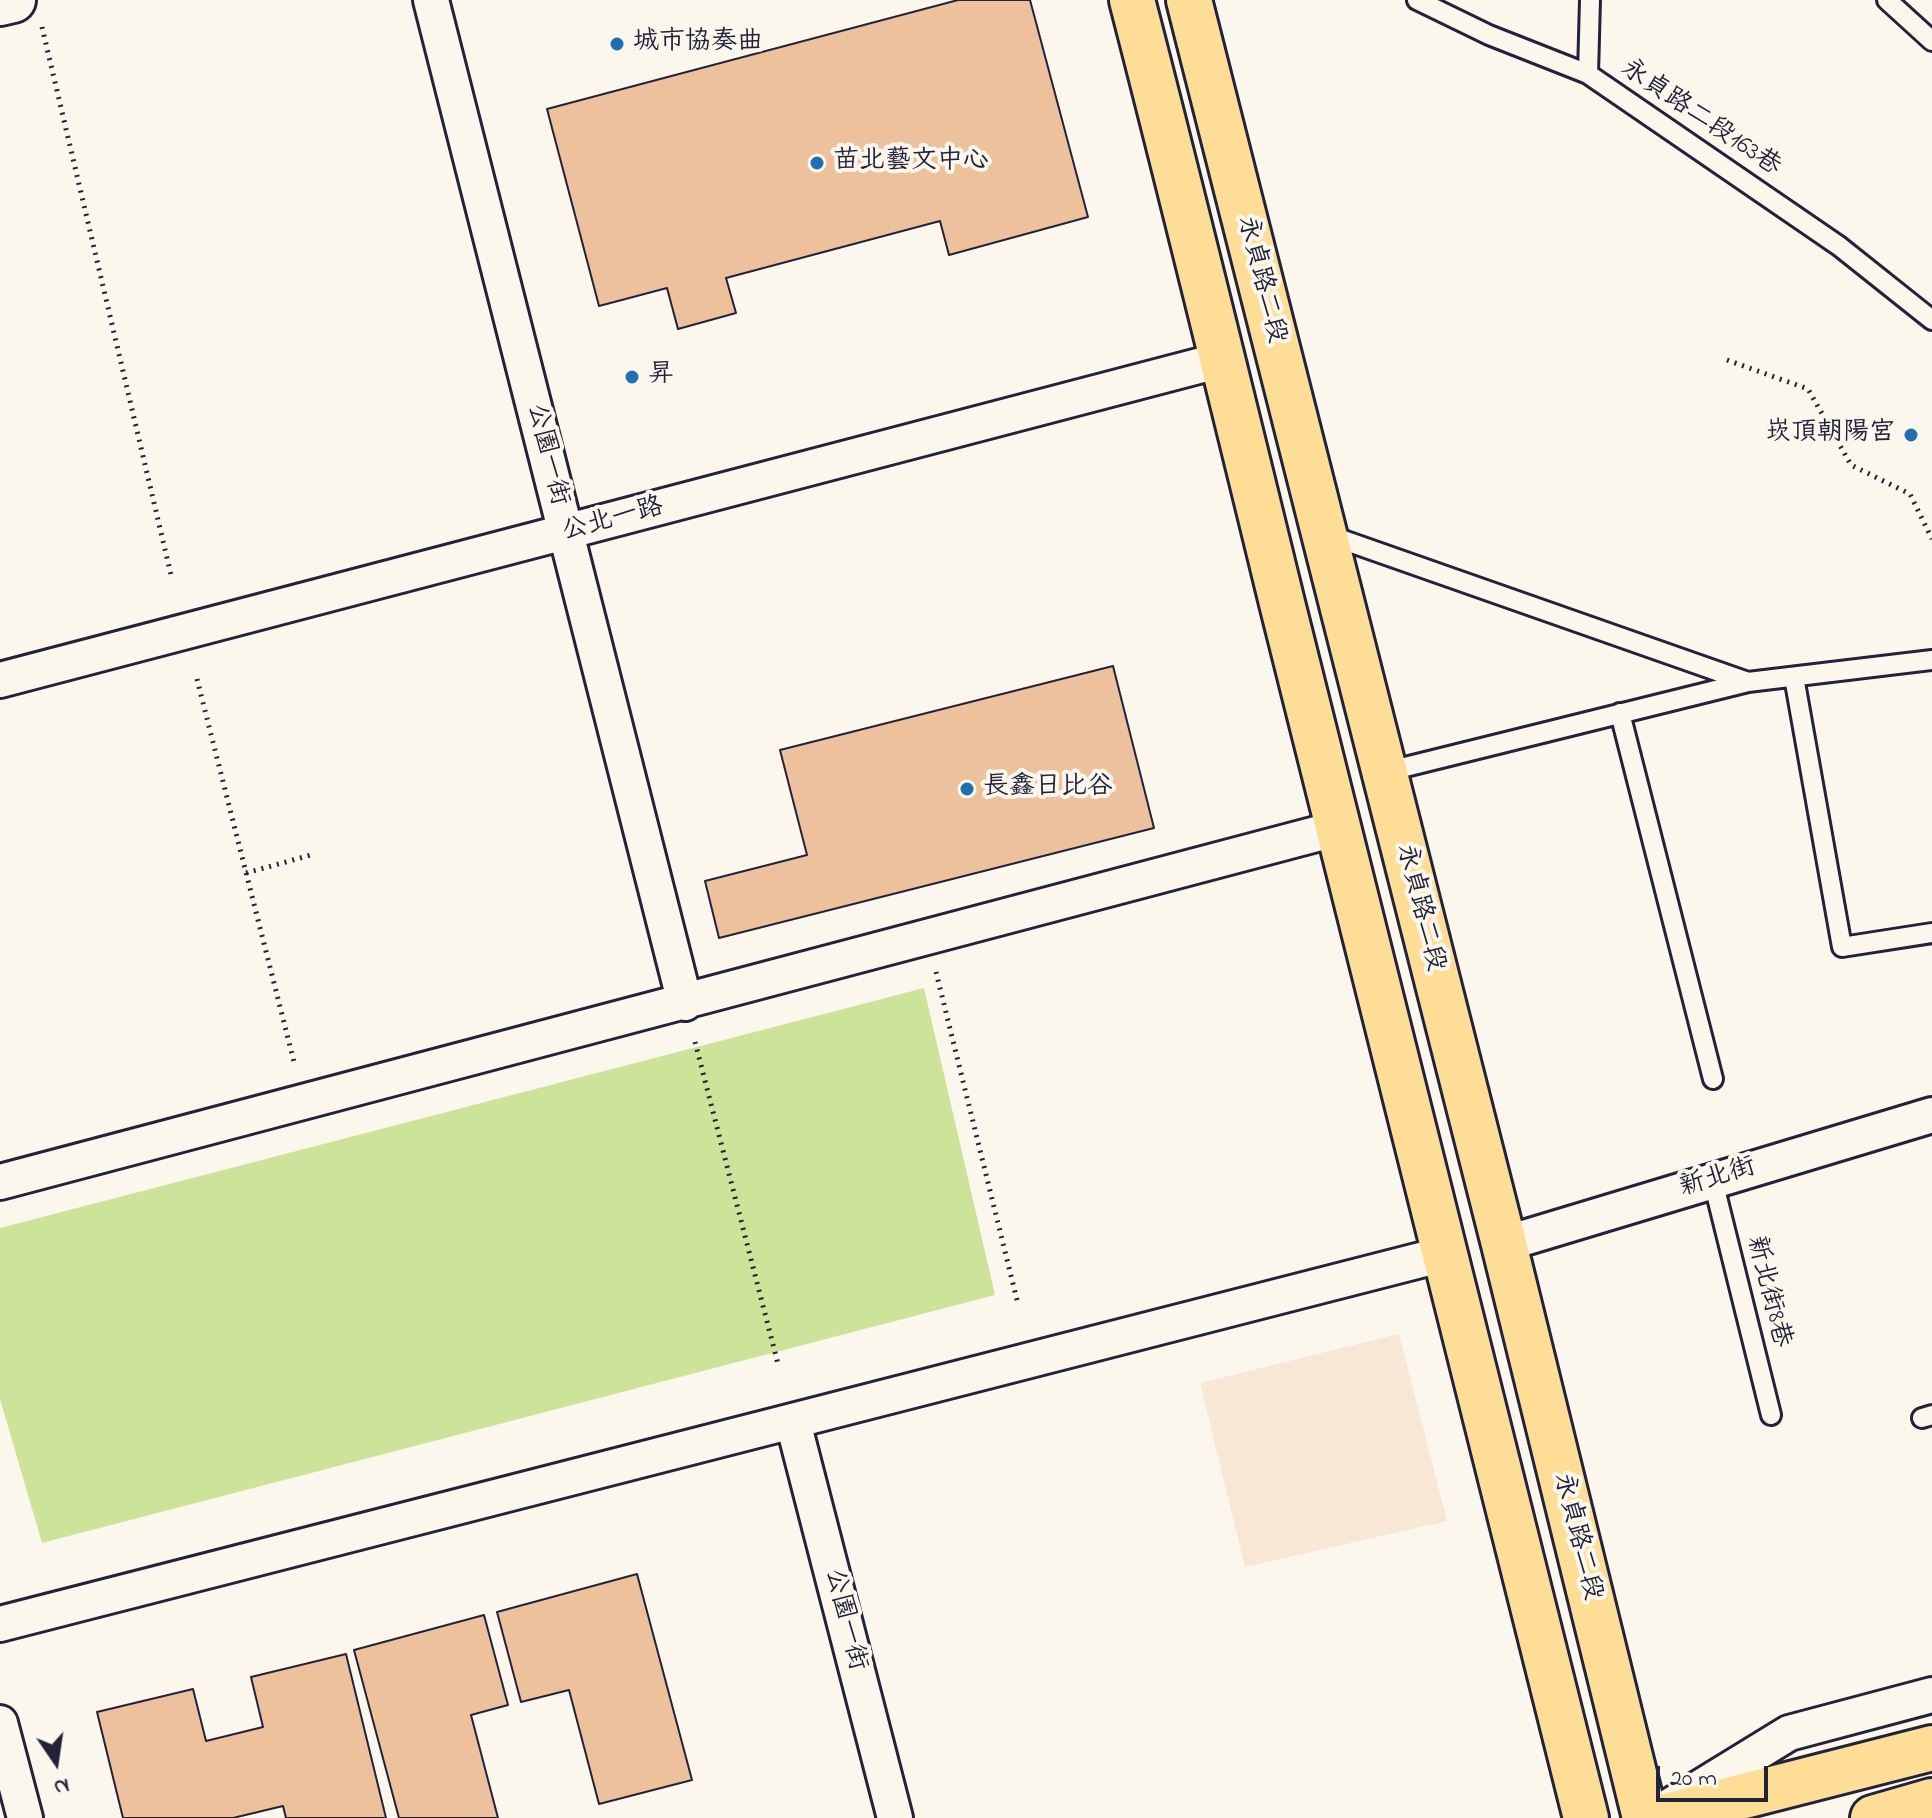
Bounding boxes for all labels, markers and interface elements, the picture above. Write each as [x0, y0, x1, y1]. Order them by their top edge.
place label: 城市協奏曲 [633, 28, 763, 60]
marker: 城市協奏曲 [608, 35, 626, 53]
street label: 永貞路二段163巷 [1614, 54, 1786, 184]
place label: 苗北藝文中心 [833, 147, 989, 179]
marker: 苗北藝文中心 [808, 154, 826, 172]
street label: 永貞路二段 [1229, 213, 1291, 347]
place label: 昇 [648, 361, 674, 393]
marker: 昇 [623, 368, 641, 386]
street label: 公園一街 [518, 401, 574, 509]
place label: 崁頂朝陽宮 [1765, 419, 1895, 451]
marker: 崁頂朝陽宮 [1902, 426, 1920, 444]
street label: 公北一路 [559, 492, 667, 550]
place label: 長鑫日比谷 [983, 773, 1113, 805]
marker: 長鑫日比谷 [958, 780, 976, 798]
street label: 永貞路二段 [1388, 841, 1450, 975]
street label: 新北街 [1676, 1153, 1760, 1205]
street label: 新北街8巷 [1738, 1233, 1796, 1351]
street label: 永貞路二段 [1545, 1470, 1607, 1604]
street label: 公園一街 [816, 1566, 872, 1674]
north arrow [16, 1722, 96, 1802]
scale bar [1660, 1750, 1772, 1800]
text: 20 m [1670, 1762, 1717, 1797]
text: N [51, 1768, 72, 1803]

